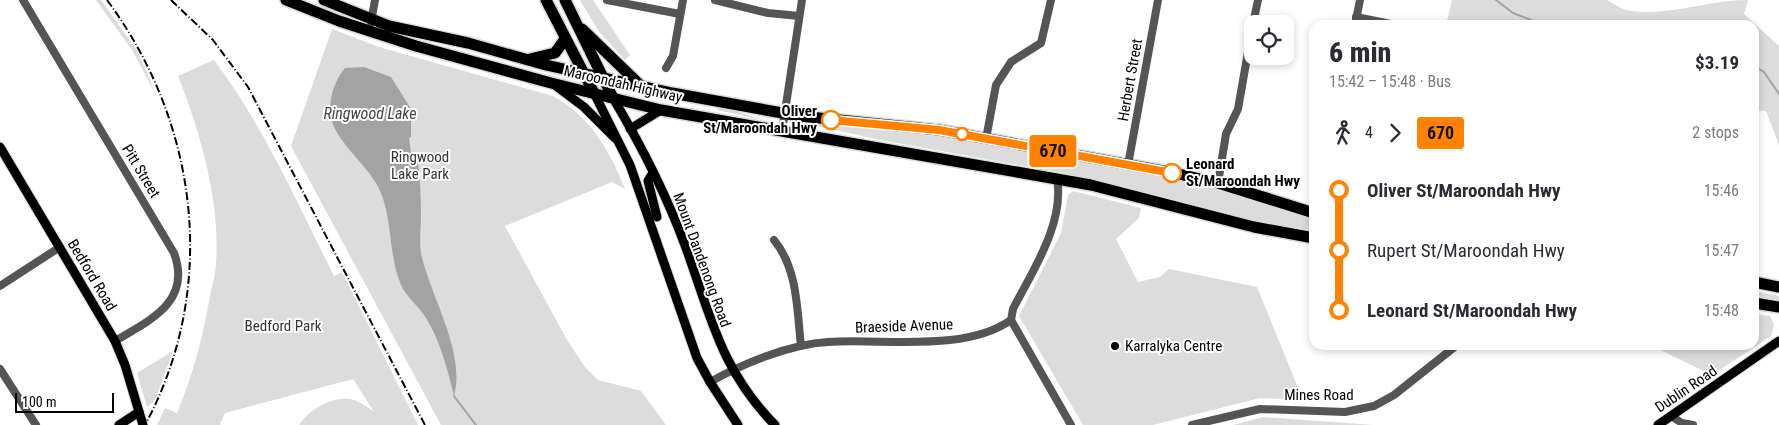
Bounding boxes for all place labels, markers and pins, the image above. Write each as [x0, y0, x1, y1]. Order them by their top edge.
place label: Oliver St/Maroondah Hwy [703, 102, 817, 137]
marker: Oliver St/Maroondah Hwy [821, 110, 841, 130]
unlabelled marker [955, 127, 969, 141]
place label: Leonard St/Maroondah Hwy [1186, 155, 1300, 190]
marker: Leonard St/Maroondah Hwy [1162, 163, 1182, 183]
place label: Karralyka Centre [1125, 337, 1222, 355]
marker: Karralyka Centre [1109, 340, 1121, 352]

